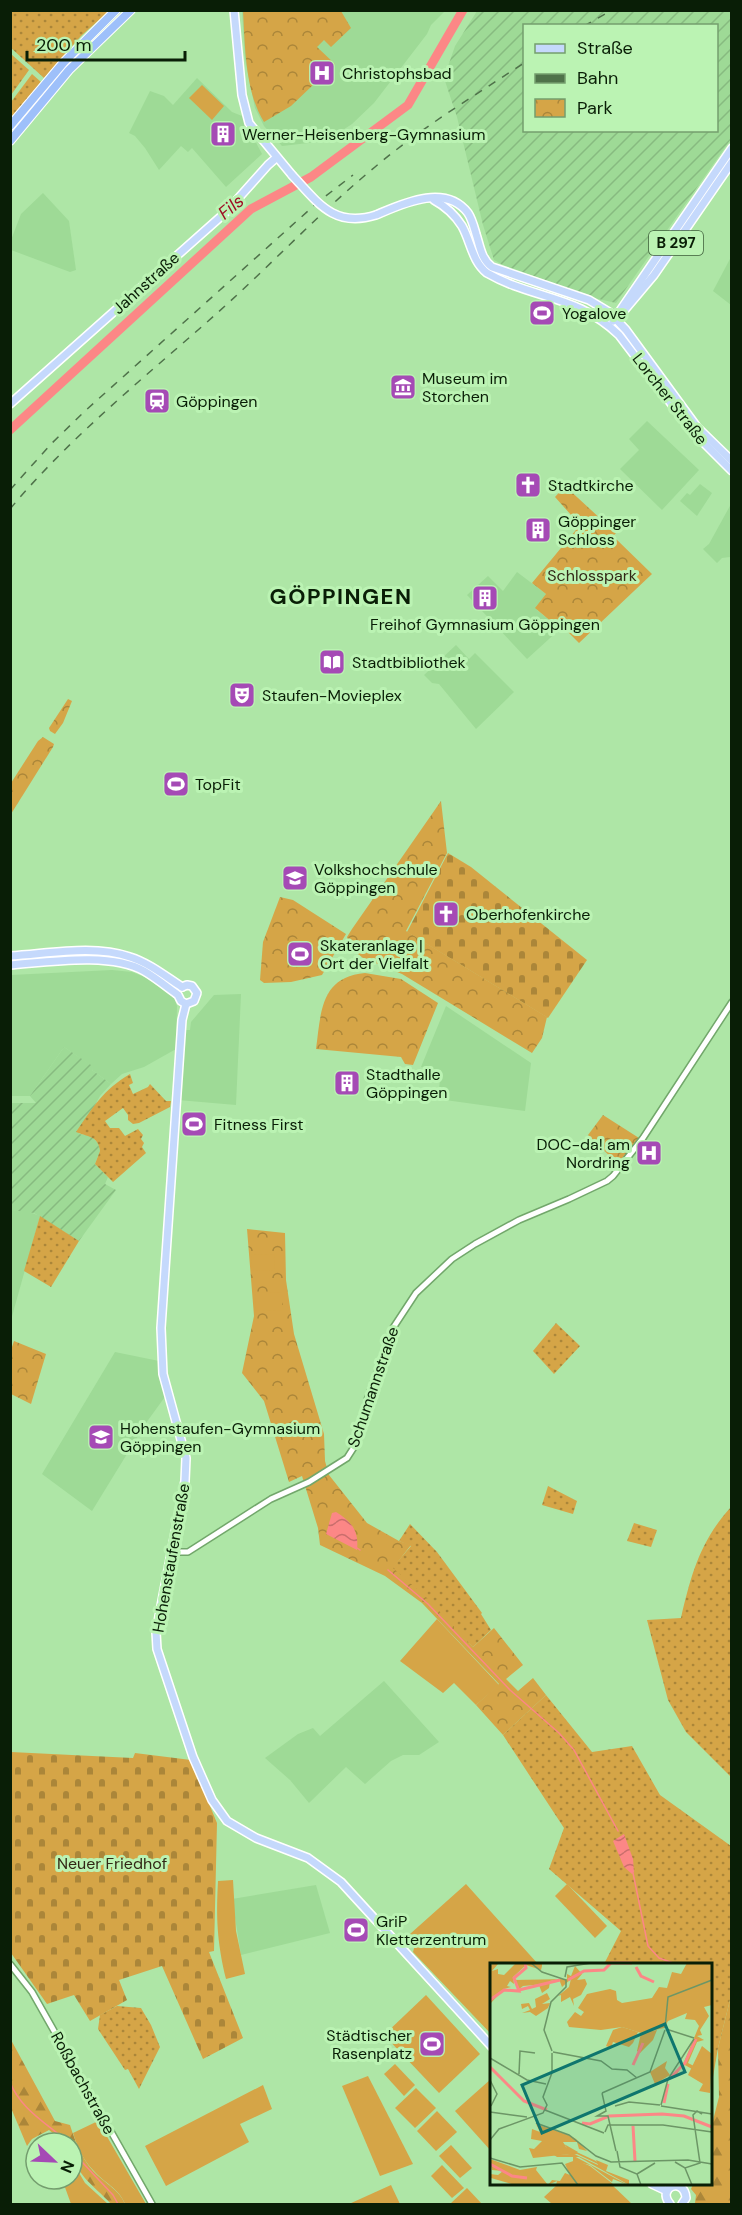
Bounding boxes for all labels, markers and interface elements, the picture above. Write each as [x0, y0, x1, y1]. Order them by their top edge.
scale bar [27, 24, 184, 62]
legend [523, 24, 718, 132]
text: 200 m [36, 33, 92, 57]
text: Straße [577, 36, 633, 60]
hospital icon: Christophsbad [307, 58, 337, 88]
place label: Christophsbad [342, 63, 452, 84]
text: Bahn [577, 66, 618, 90]
text: Park [577, 96, 613, 120]
building icon: Werner-Heisenberg-Gymnasium [208, 119, 238, 149]
place label: Werner-Heisenberg-Gymnasium [242, 124, 486, 145]
water label: Fils [213, 189, 249, 225]
road number: B 297 [649, 231, 703, 255]
street label: Jahnstraße [108, 247, 184, 319]
sports icon: Yogalove [527, 298, 557, 328]
place label: Yogalove [562, 303, 626, 324]
street label: Lorcher Straße [628, 349, 712, 449]
place label: Museum im Storchen [422, 368, 508, 407]
museum icon: Museum im Storchen [388, 372, 418, 402]
station icon: Göppingen [142, 386, 172, 416]
place label: Göppingen [176, 391, 258, 412]
church icon: Stadtkirche [513, 470, 543, 500]
place label: Stadtkirche [548, 475, 634, 496]
place label: Göppinger Schloss [558, 511, 636, 550]
building icon: Göppinger Schloss [523, 515, 553, 545]
park label: Schlosspark [547, 565, 637, 586]
district label: GÖPPINGEN [270, 582, 412, 611]
building icon: Freihof Gymnasium Göppingen [470, 583, 500, 613]
place label: Freihof Gymnasium Göppingen [370, 614, 600, 635]
library icon: Stadtbibliothek [317, 647, 347, 677]
place label: Stadtbibliothek [352, 652, 466, 673]
theatre icon: Staufen-Movieplex [227, 680, 257, 710]
place label: Staufen-Movieplex [262, 685, 402, 706]
sports icon: TopFit [161, 769, 191, 799]
place label: TopFit [195, 774, 241, 795]
place label: Volkshochschule Göppingen [314, 859, 438, 898]
school or university icon: Volkshochschule Göppingen [280, 863, 310, 893]
church icon: Oberhofenkirche [431, 899, 461, 929]
place label: Oberhofenkirche [466, 904, 590, 925]
place label: Skateranlage | Ort der Vielfalt [320, 935, 429, 974]
sports icon: Skateranlage | Ort der Vielfalt [285, 939, 315, 969]
place label: Stadthalle Göppingen [366, 1064, 448, 1103]
building icon: Stadthalle Göppingen [332, 1068, 362, 1098]
sports icon: Fitness First [179, 1109, 209, 1139]
place label: Fitness First [214, 1114, 304, 1135]
place label: DOC-da! am Nordring [537, 1134, 630, 1173]
hospital icon: DOC-da! am Nordring [634, 1138, 664, 1168]
street label: Schumannstraße [343, 1324, 403, 1450]
place label: Hohenstaufen-Gymnasium Göppingen [120, 1418, 320, 1457]
school or university icon: Hohenstaufen-Gymnasium Göppingen [86, 1422, 116, 1452]
street label: Hohenstaufenstraße [148, 1482, 194, 1634]
park label: Neuer Friedhof [57, 1853, 167, 1874]
place label: GriP Kletterzentrum [376, 1911, 486, 1950]
sports icon: GriP Kletterzentrum [341, 1915, 371, 1945]
inset map [490, 1963, 712, 2185]
place label: Städtischer Rasenplatz [326, 2025, 412, 2064]
street label: Roßbachstraße [46, 2028, 120, 2138]
sports icon: Städtischer Rasenplatz [417, 2029, 447, 2059]
north arrow [24, 2131, 84, 2191]
text: N [55, 2157, 79, 2176]

